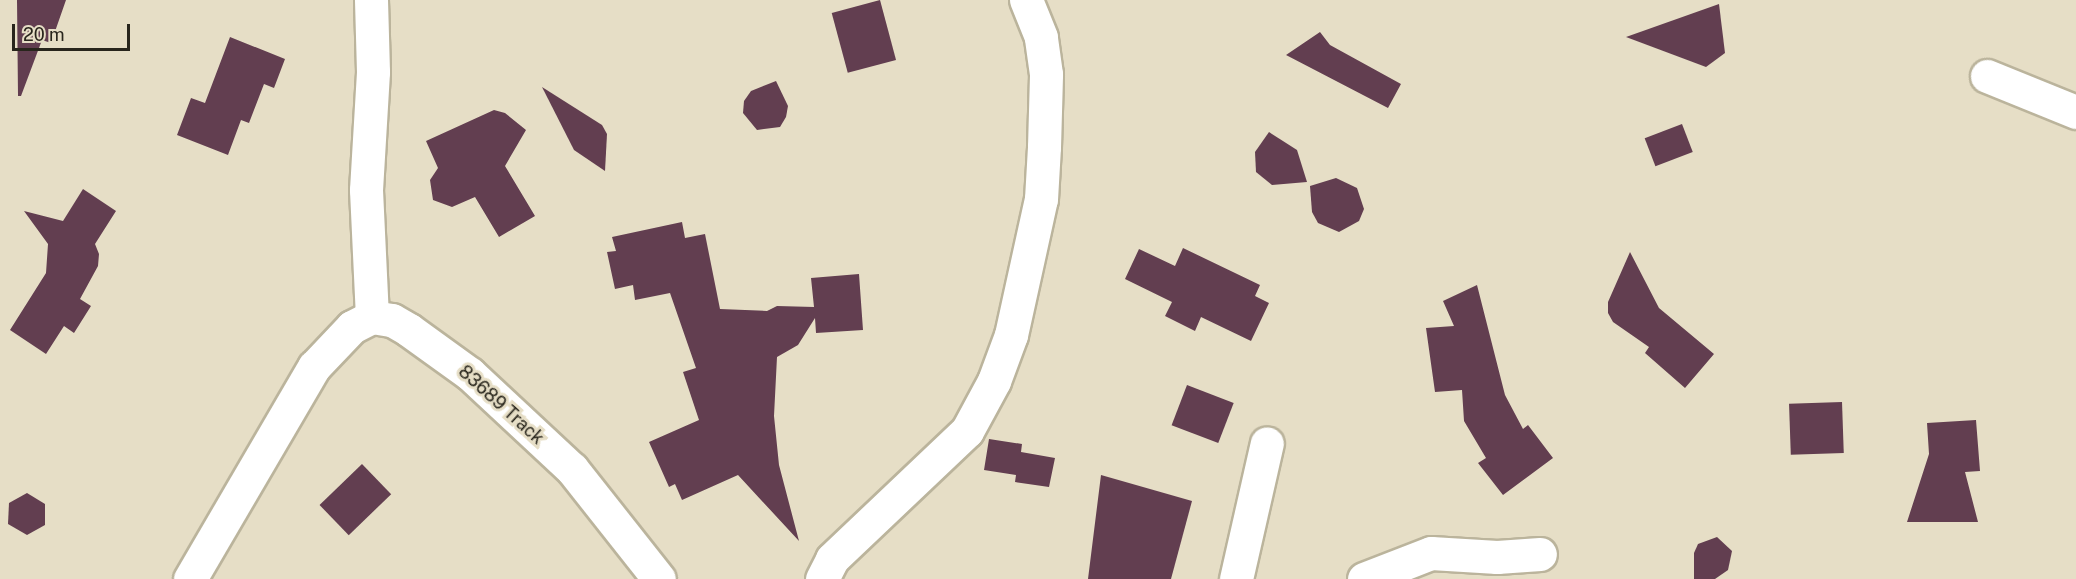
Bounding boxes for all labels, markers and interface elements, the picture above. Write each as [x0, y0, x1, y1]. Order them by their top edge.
scale bar [15, 12, 134, 50]
text: 20 m [23, 24, 65, 45]
street label: 83689 Track [454, 361, 548, 449]

